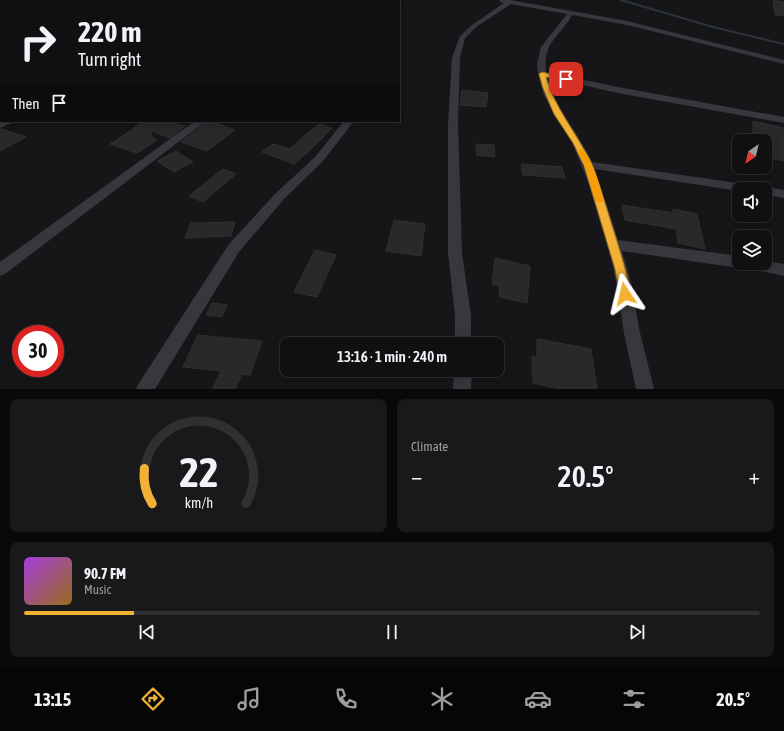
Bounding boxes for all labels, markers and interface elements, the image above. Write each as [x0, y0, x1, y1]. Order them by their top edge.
icon: right [12, 16, 64, 68]
text: 220 m [78, 16, 141, 48]
text: Turn right [78, 49, 141, 70]
pin [549, 62, 583, 96]
icon: arrive [555, 68, 577, 90]
icon: arrive [48, 92, 70, 114]
text: Then [12, 95, 40, 112]
north arrow [732, 134, 772, 174]
map controls [732, 134, 772, 270]
button: sound [732, 182, 772, 222]
button: layers [732, 230, 772, 270]
position arrow [604, 273, 646, 315]
speed limit sign: 30 [12, 325, 64, 377]
text: 13:16 · 1 min · 240 m [337, 348, 447, 365]
text: Climate [411, 439, 448, 454]
text: 22 [179, 447, 218, 495]
text: 20.5° [558, 459, 613, 493]
text: − [411, 463, 422, 489]
text: + [749, 463, 760, 489]
text: km/h [184, 494, 213, 510]
text: 90.7 FM [84, 565, 126, 582]
text: Music [84, 582, 111, 597]
icon: previous [136, 621, 158, 643]
icon: pause [381, 621, 403, 643]
icon: next [626, 621, 648, 643]
icon: directions [139, 685, 167, 713]
icon: music [235, 685, 263, 713]
icon: phone [332, 685, 360, 713]
icon: climate [428, 685, 456, 713]
icon: car [524, 685, 552, 713]
icon: filters [620, 685, 648, 713]
text: 13:15 [34, 689, 71, 710]
text: 20.5° [716, 689, 750, 710]

